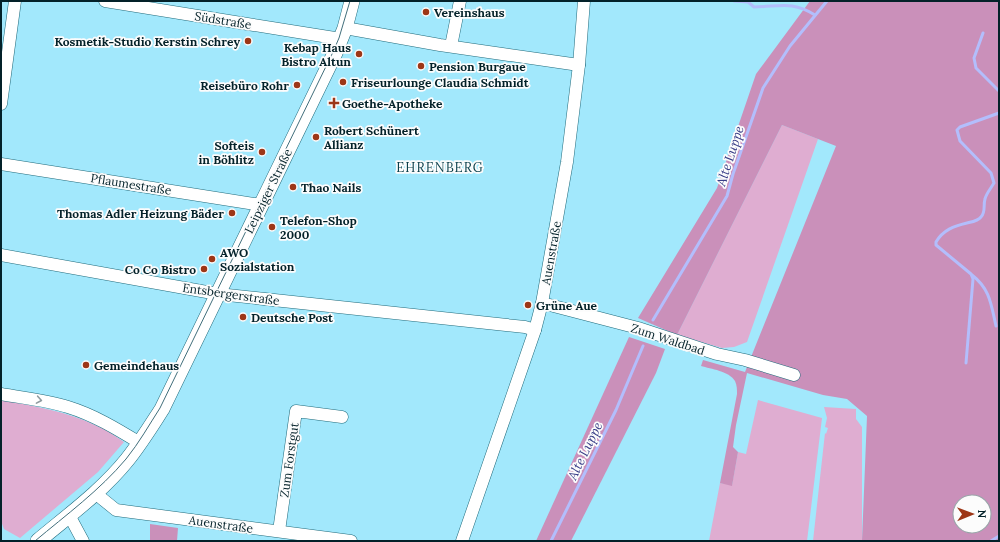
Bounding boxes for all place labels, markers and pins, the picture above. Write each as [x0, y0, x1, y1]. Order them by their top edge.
place label: Vereinshaus [434, 5, 505, 20]
marker: Vereinshaus [421, 7, 431, 17]
place label: Kosmetik-Studio Kerstin Schrey [55, 34, 240, 49]
marker: Kosmetik-Studio Kerstin Schrey [243, 36, 253, 46]
place label: Kebap Haus Bistro Altun [281, 40, 351, 69]
marker: Kebap Haus Bistro Altun [354, 49, 364, 59]
place label: Pension Burgaue [429, 59, 526, 74]
marker: Pension Burgaue [416, 61, 426, 71]
place label: Friseurlounge Claudia Schmidt [351, 75, 530, 90]
marker: Friseurlounge Claudia Schmidt [338, 77, 348, 87]
place label: Reisebüro Rohr [200, 78, 289, 93]
marker: Reisebüro Rohr [292, 80, 302, 90]
place label: Goethe-Apotheke [342, 96, 443, 111]
marker: Goethe-Apotheke [329, 98, 339, 108]
place label: Robert Schünert Allianz [324, 123, 420, 152]
marker: Robert Schünert Allianz [311, 132, 321, 142]
place label: Softeis in Böhlitz [198, 138, 254, 167]
marker: Softeis in Böhlitz [257, 147, 267, 157]
place label: Thao Nails [301, 180, 361, 195]
marker: Thao Nails [288, 182, 298, 192]
place label: Thomas Adler Heizung Bäder [57, 206, 224, 221]
marker: Thomas Adler Heizung Bäder [227, 208, 237, 218]
place label: Telefon-Shop 2000 [280, 213, 357, 242]
marker: Telefon-Shop 2000 [267, 222, 277, 232]
place label: AWO Sozialstation [220, 245, 295, 274]
marker: AWO Sozialstation [207, 254, 217, 264]
place label: Co Co Bistro [125, 262, 196, 277]
marker: Co Co Bistro [199, 264, 209, 274]
place label: Grüne Aue [536, 298, 598, 313]
marker: Grüne Aue [523, 300, 533, 310]
place label: Deutsche Post [251, 310, 334, 325]
marker: Deutsche Post [238, 312, 248, 322]
place label: Gemeindehaus [94, 358, 179, 373]
marker: Gemeindehaus [81, 360, 91, 370]

